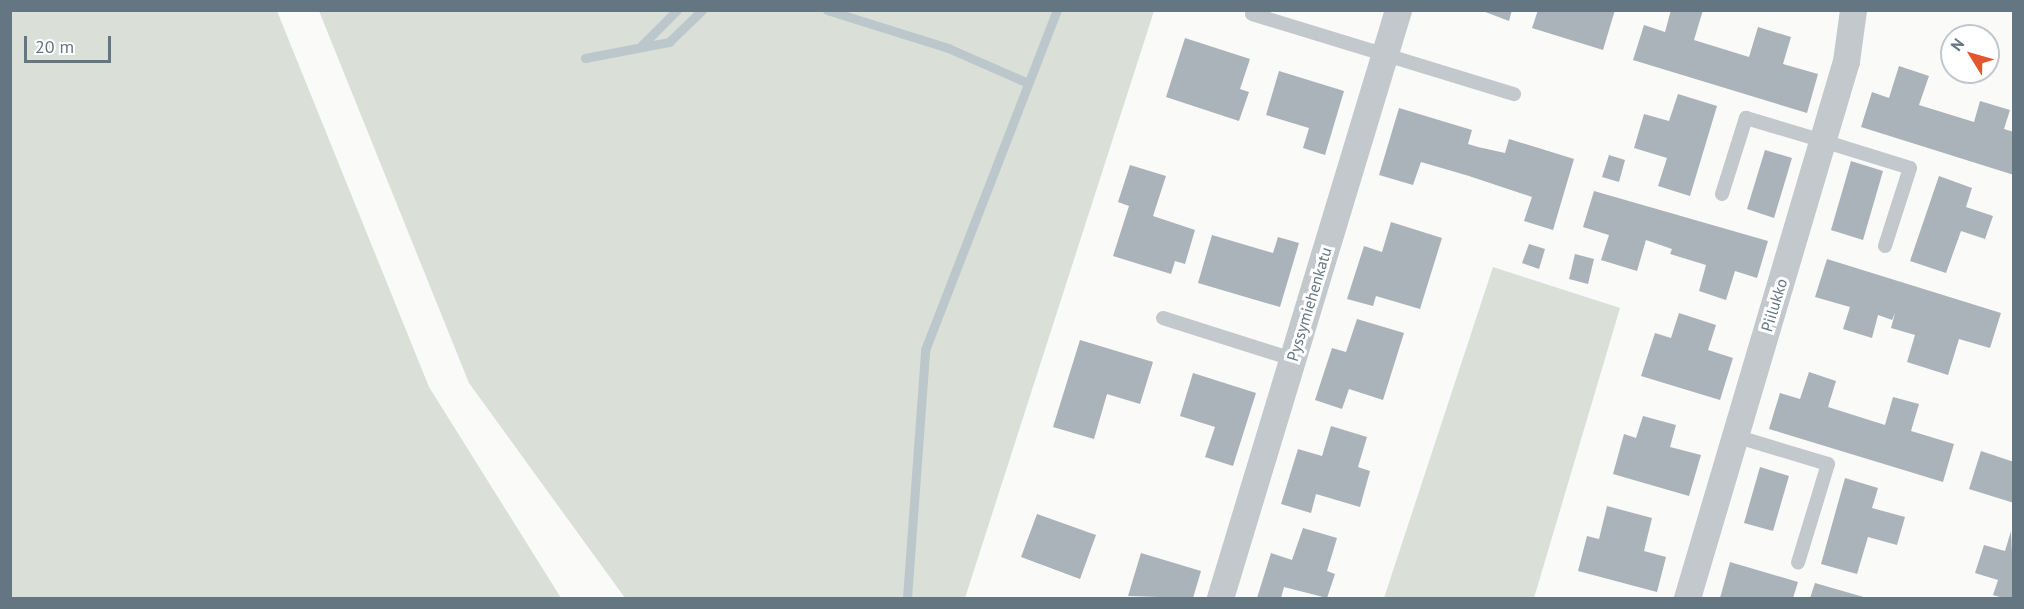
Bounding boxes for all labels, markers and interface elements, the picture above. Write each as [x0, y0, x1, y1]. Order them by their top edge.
scale bar [27, 24, 114, 62]
north arrow [1940, 24, 2000, 84]
text: N [1946, 34, 1968, 55]
text: 20 m [35, 35, 74, 58]
street label: Pyssymiehenkatu [1283, 245, 1335, 363]
street label: Piilukko [1757, 276, 1791, 334]

